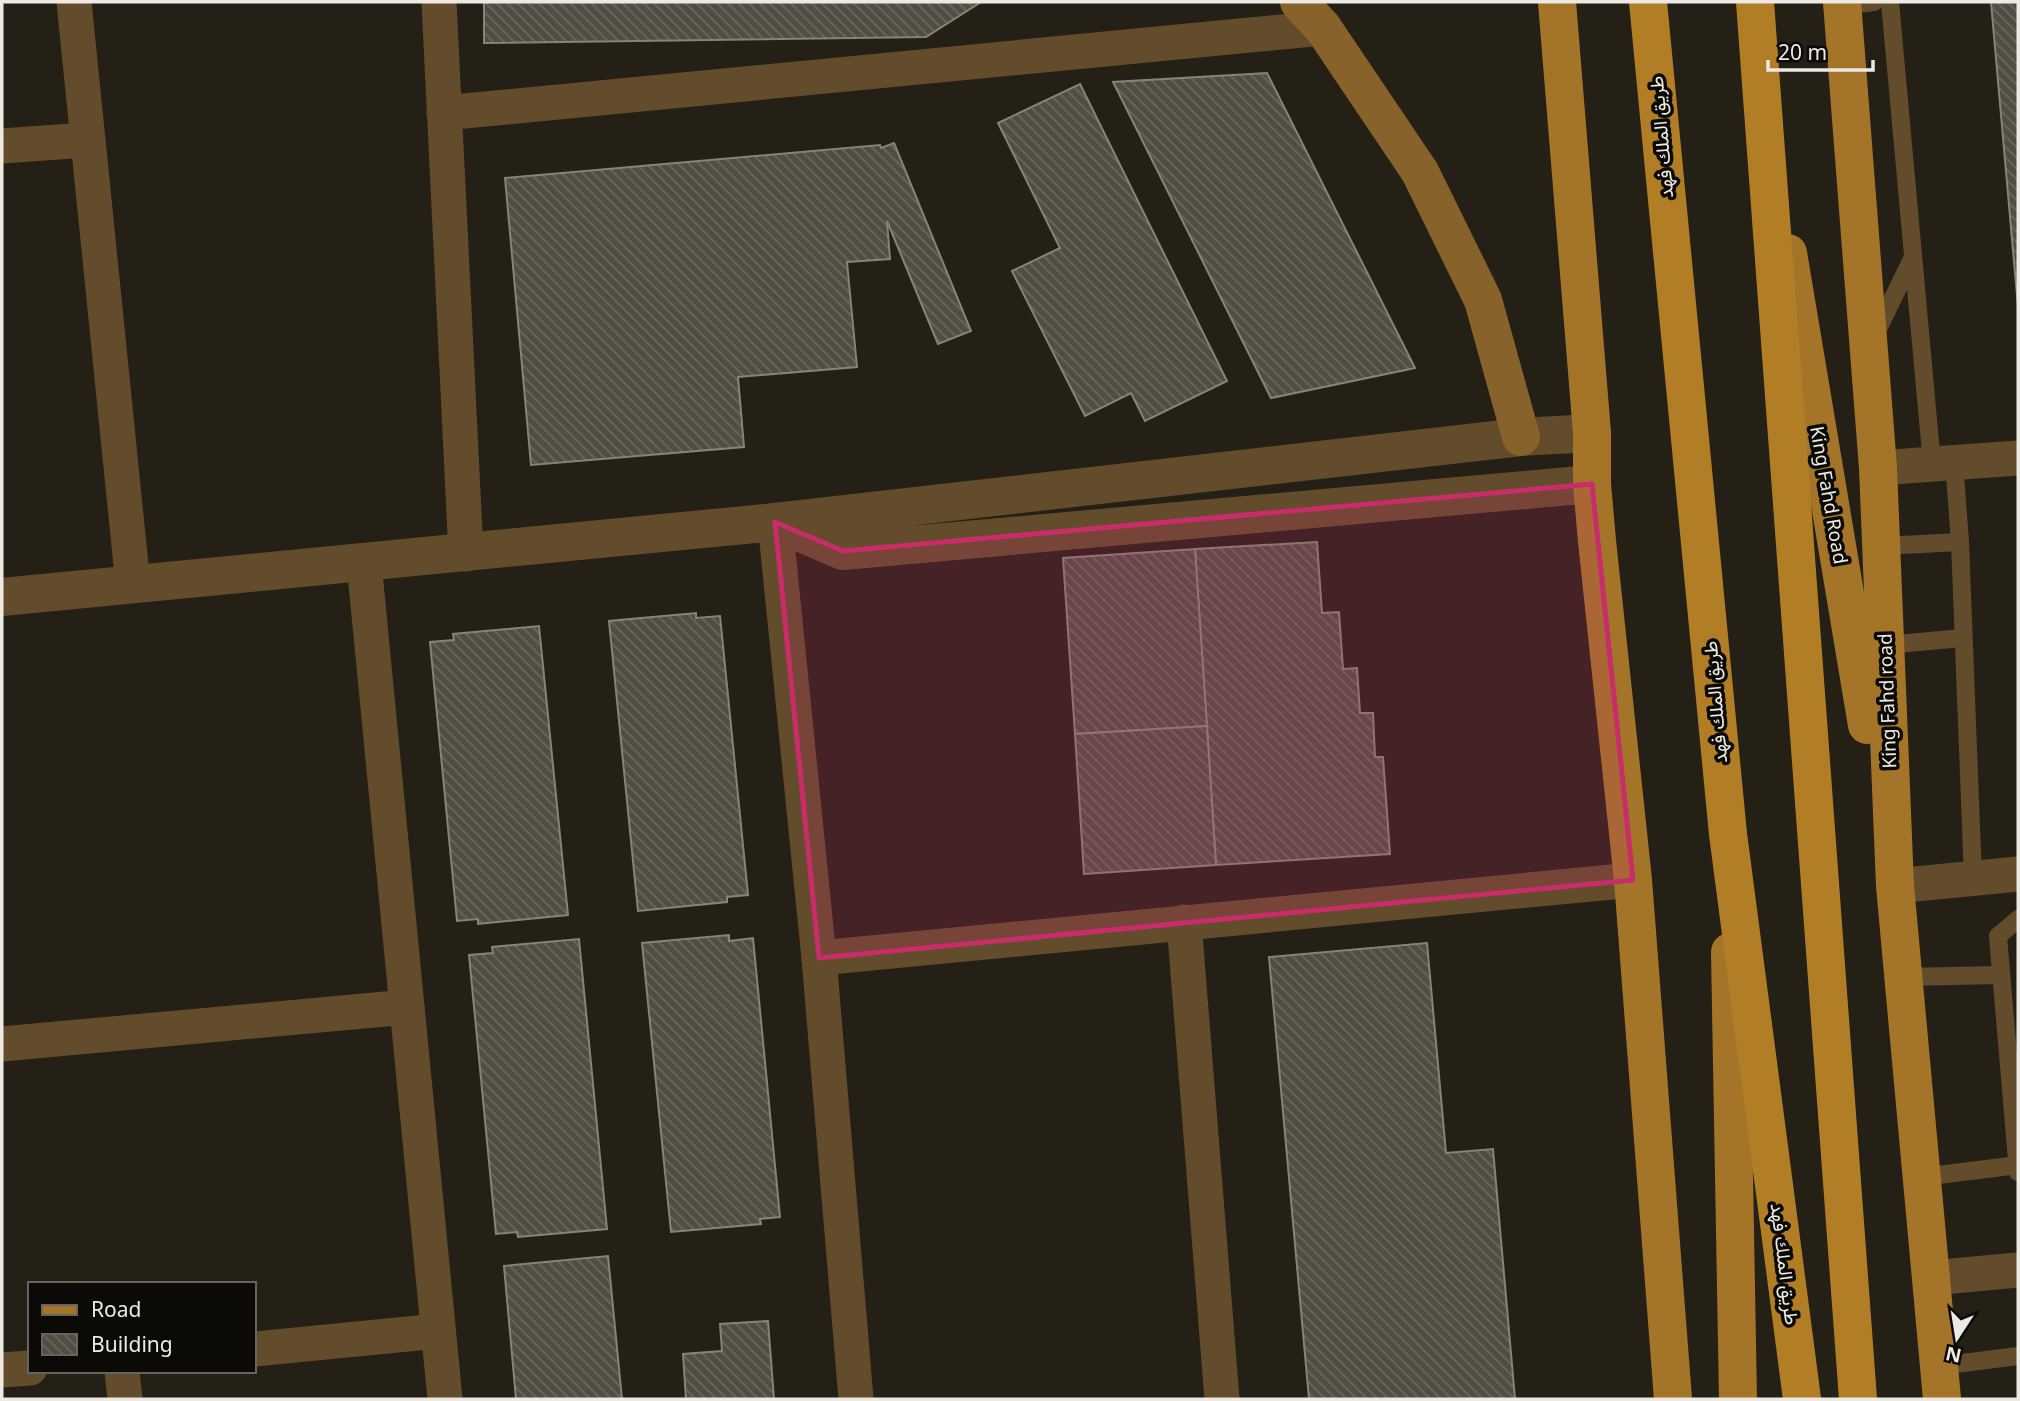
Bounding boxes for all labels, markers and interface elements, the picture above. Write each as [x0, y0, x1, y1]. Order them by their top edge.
scale bar [1768, 28, 1873, 72]
text: 20 m [1778, 38, 1827, 66]
street label: طريق الملك فهد [1643, 75, 1679, 199]
street label: King Fahd Road [1804, 424, 1854, 566]
street label: King Fahd road [1872, 633, 1902, 769]
street label: طريق الملك فهد [1697, 640, 1733, 764]
street label: طريق الملك فهد [1765, 1202, 1805, 1326]
legend [28, 1282, 256, 1373]
text: Road [91, 1295, 141, 1323]
north arrow [1922, 1303, 1992, 1373]
text: Building [91, 1330, 173, 1358]
text: N [1943, 1340, 1964, 1369]

